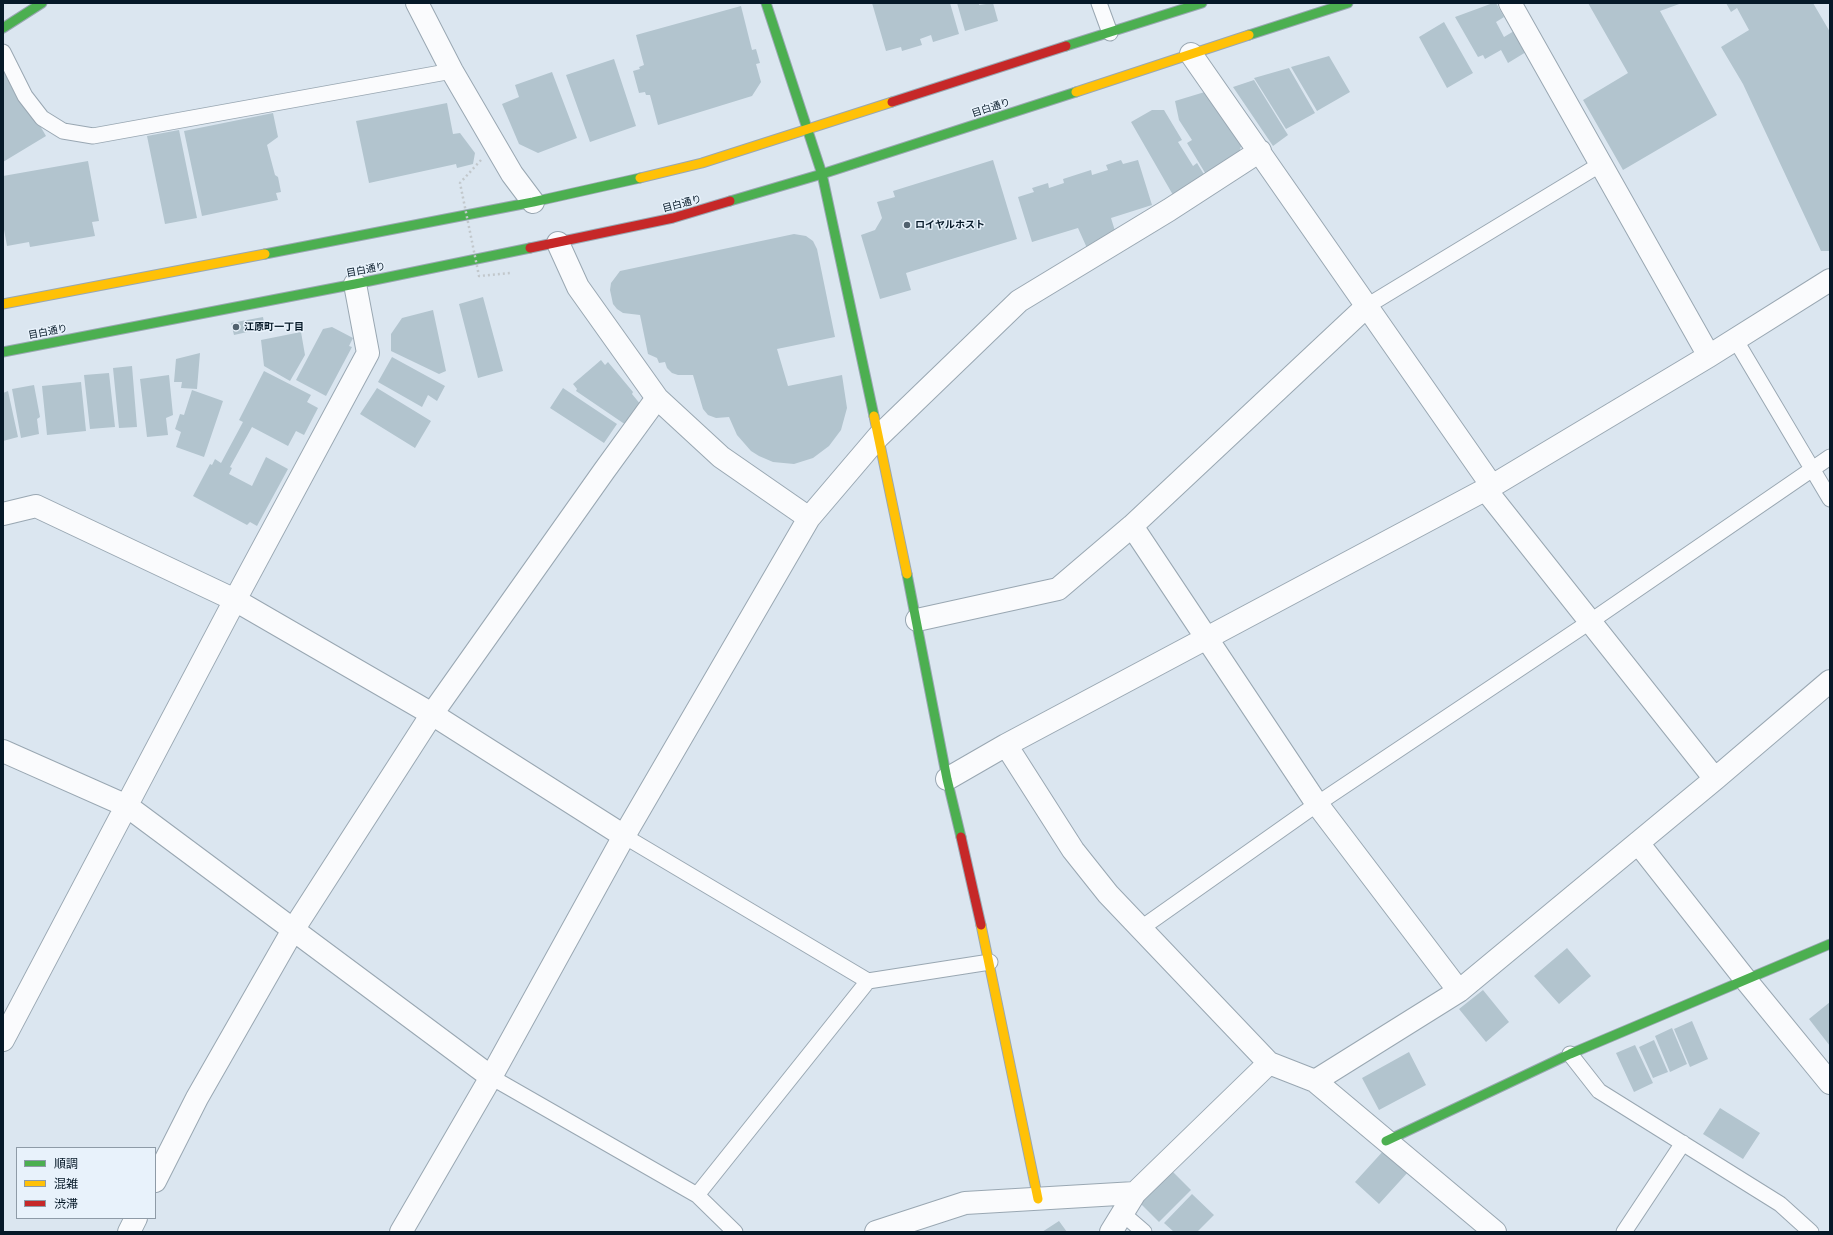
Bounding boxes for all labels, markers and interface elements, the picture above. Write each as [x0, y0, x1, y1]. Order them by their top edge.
street label: 目白通り [970, 96, 1012, 120]
street label: 目白通り [661, 193, 703, 215]
place label: ロイヤルホスト [915, 219, 985, 231]
marker: ロイヤルホスト [902, 220, 912, 230]
street label: 目白通り [345, 260, 387, 280]
place label: 江原町一丁目 [244, 321, 304, 333]
street label: 目白通り [27, 322, 69, 342]
marker: 江原町一丁目 [231, 322, 241, 332]
legend [16, 1147, 156, 1219]
text: 順調 [54, 1154, 78, 1172]
text: 混雑 [54, 1174, 78, 1192]
text: 渋滞 [54, 1194, 78, 1212]

